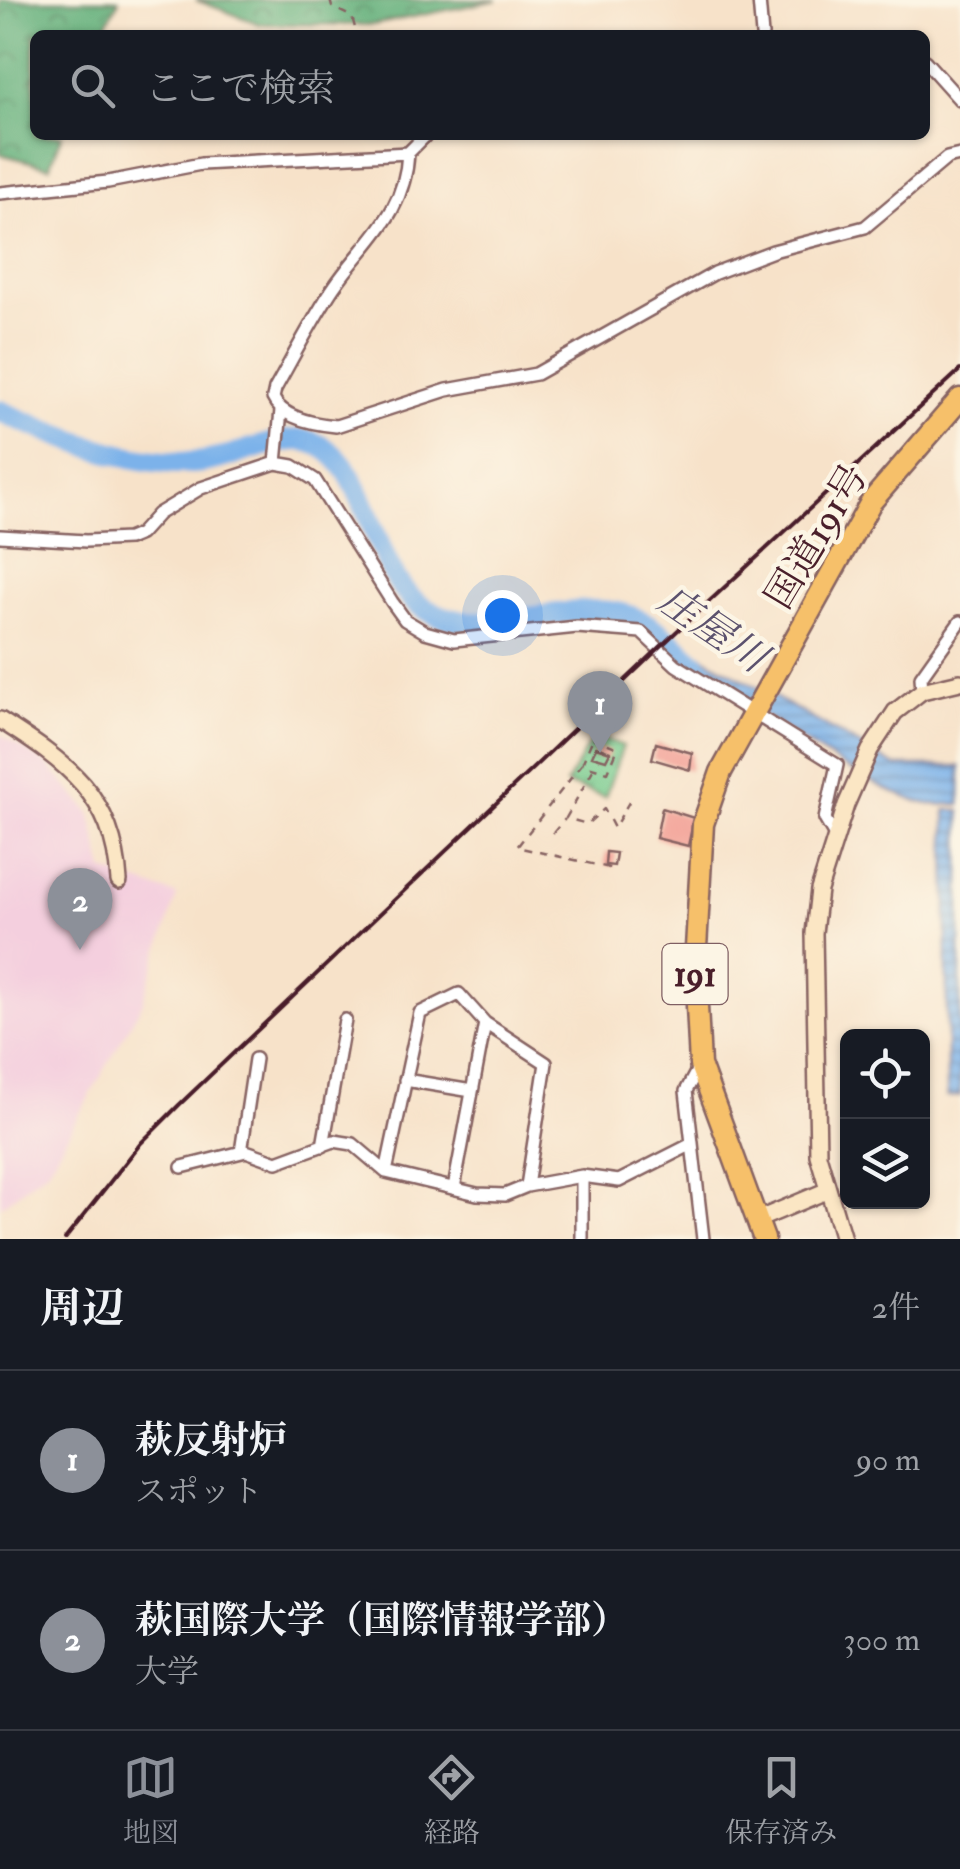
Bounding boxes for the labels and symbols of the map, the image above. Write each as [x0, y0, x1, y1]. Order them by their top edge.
street label: 国道191号 [755, 455, 879, 618]
water label: 庄屋川 [648, 575, 779, 686]
your location [477, 590, 528, 641]
pin: 1 [568, 670, 632, 753]
pin: 2 [48, 868, 112, 950]
road number: 191 [662, 944, 728, 1004]

